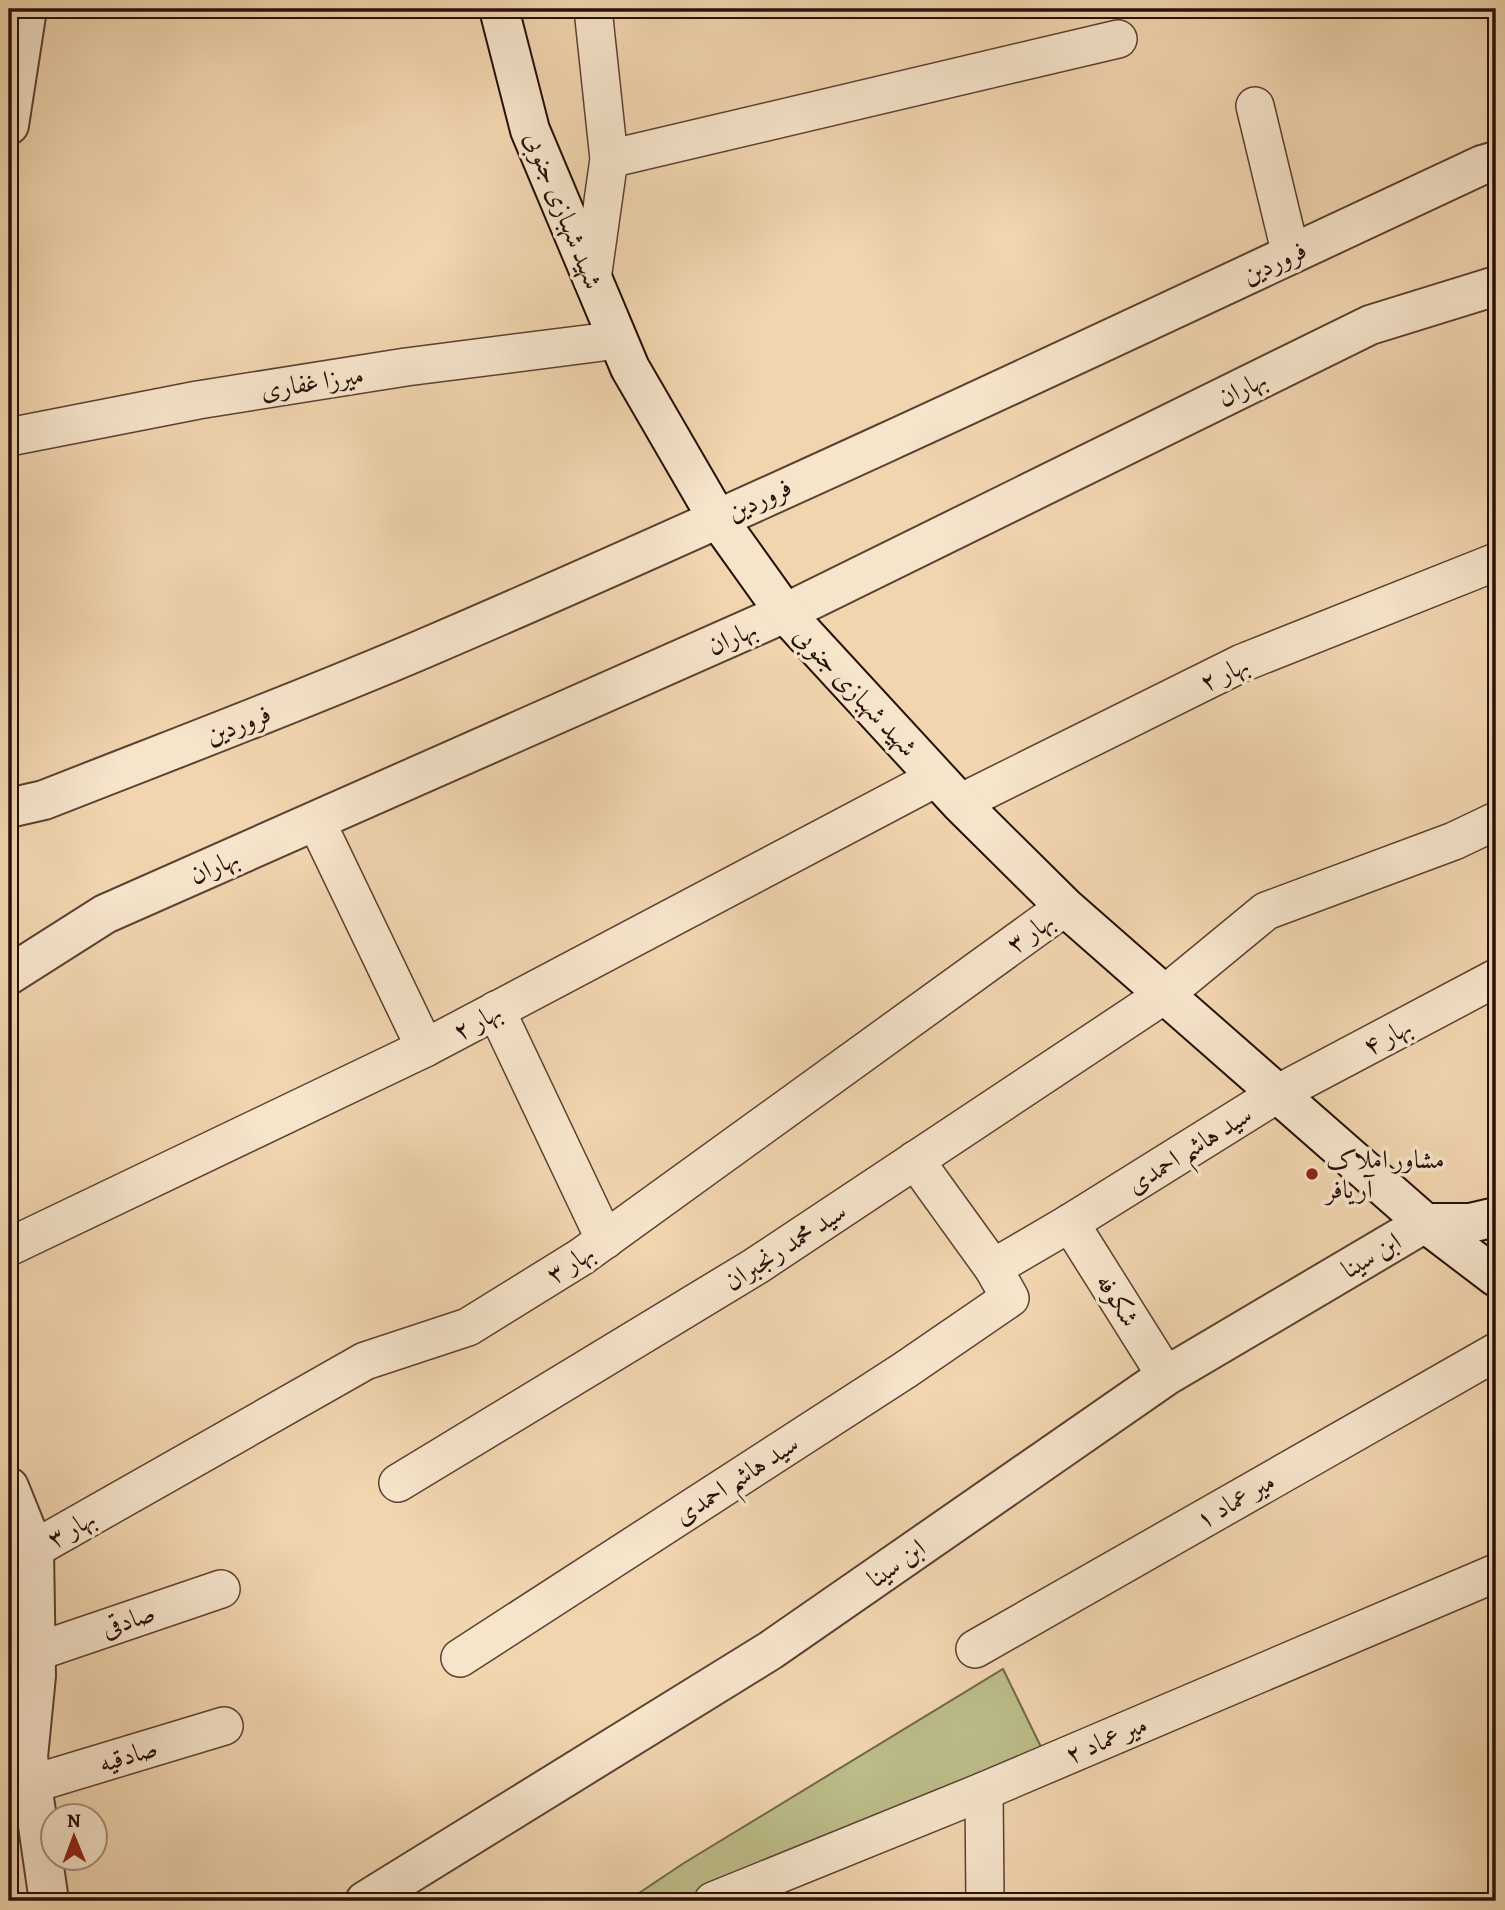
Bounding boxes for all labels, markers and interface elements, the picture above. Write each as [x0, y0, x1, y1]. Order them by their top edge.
street label: شهید شهبازی جنوبی [515, 126, 611, 294]
street label: فروردین [1236, 232, 1312, 293]
street label: میرزا غفاری [258, 357, 366, 408]
street label: بهاران [1212, 362, 1273, 415]
street label: فروردین [721, 469, 797, 530]
street label: بهاران [702, 611, 762, 664]
street label: شهید شهبازی جنوبی [785, 618, 925, 765]
street label: بهار ۲ [1194, 647, 1254, 700]
street label: فروردین [200, 696, 276, 753]
street label: بهاران [184, 840, 244, 893]
street label: بهار ۳ [1000, 903, 1061, 961]
street label: بهار ۲ [447, 994, 508, 1049]
street label: بهار ۴ [1357, 1009, 1418, 1064]
street label: سید هاشم احمدی [1120, 1097, 1263, 1209]
place label: مشاور املاک آریافر [1323, 1142, 1445, 1207]
marker: مشاور املاک آریافر [1304, 1166, 1320, 1182]
street label: سید محمد رنجبران [717, 1194, 853, 1299]
street label: ابن سینا [1335, 1224, 1408, 1287]
street label: بهار ۳ [540, 1235, 601, 1292]
street label: شکوفه [1088, 1267, 1147, 1334]
street label: سید هاشم احمدی [667, 1426, 810, 1539]
street label: میر عماد ۱ [1189, 1464, 1281, 1537]
street label: بهار ۳ [41, 1501, 102, 1556]
street label: ابن سینا [860, 1531, 932, 1596]
street label: صادقی [97, 1595, 160, 1646]
street label: میر عماد ۲ [1060, 1707, 1153, 1772]
street label: صادقیه [94, 1730, 162, 1781]
north arrow [38, 1801, 108, 1871]
text: N [67, 1808, 81, 1834]

